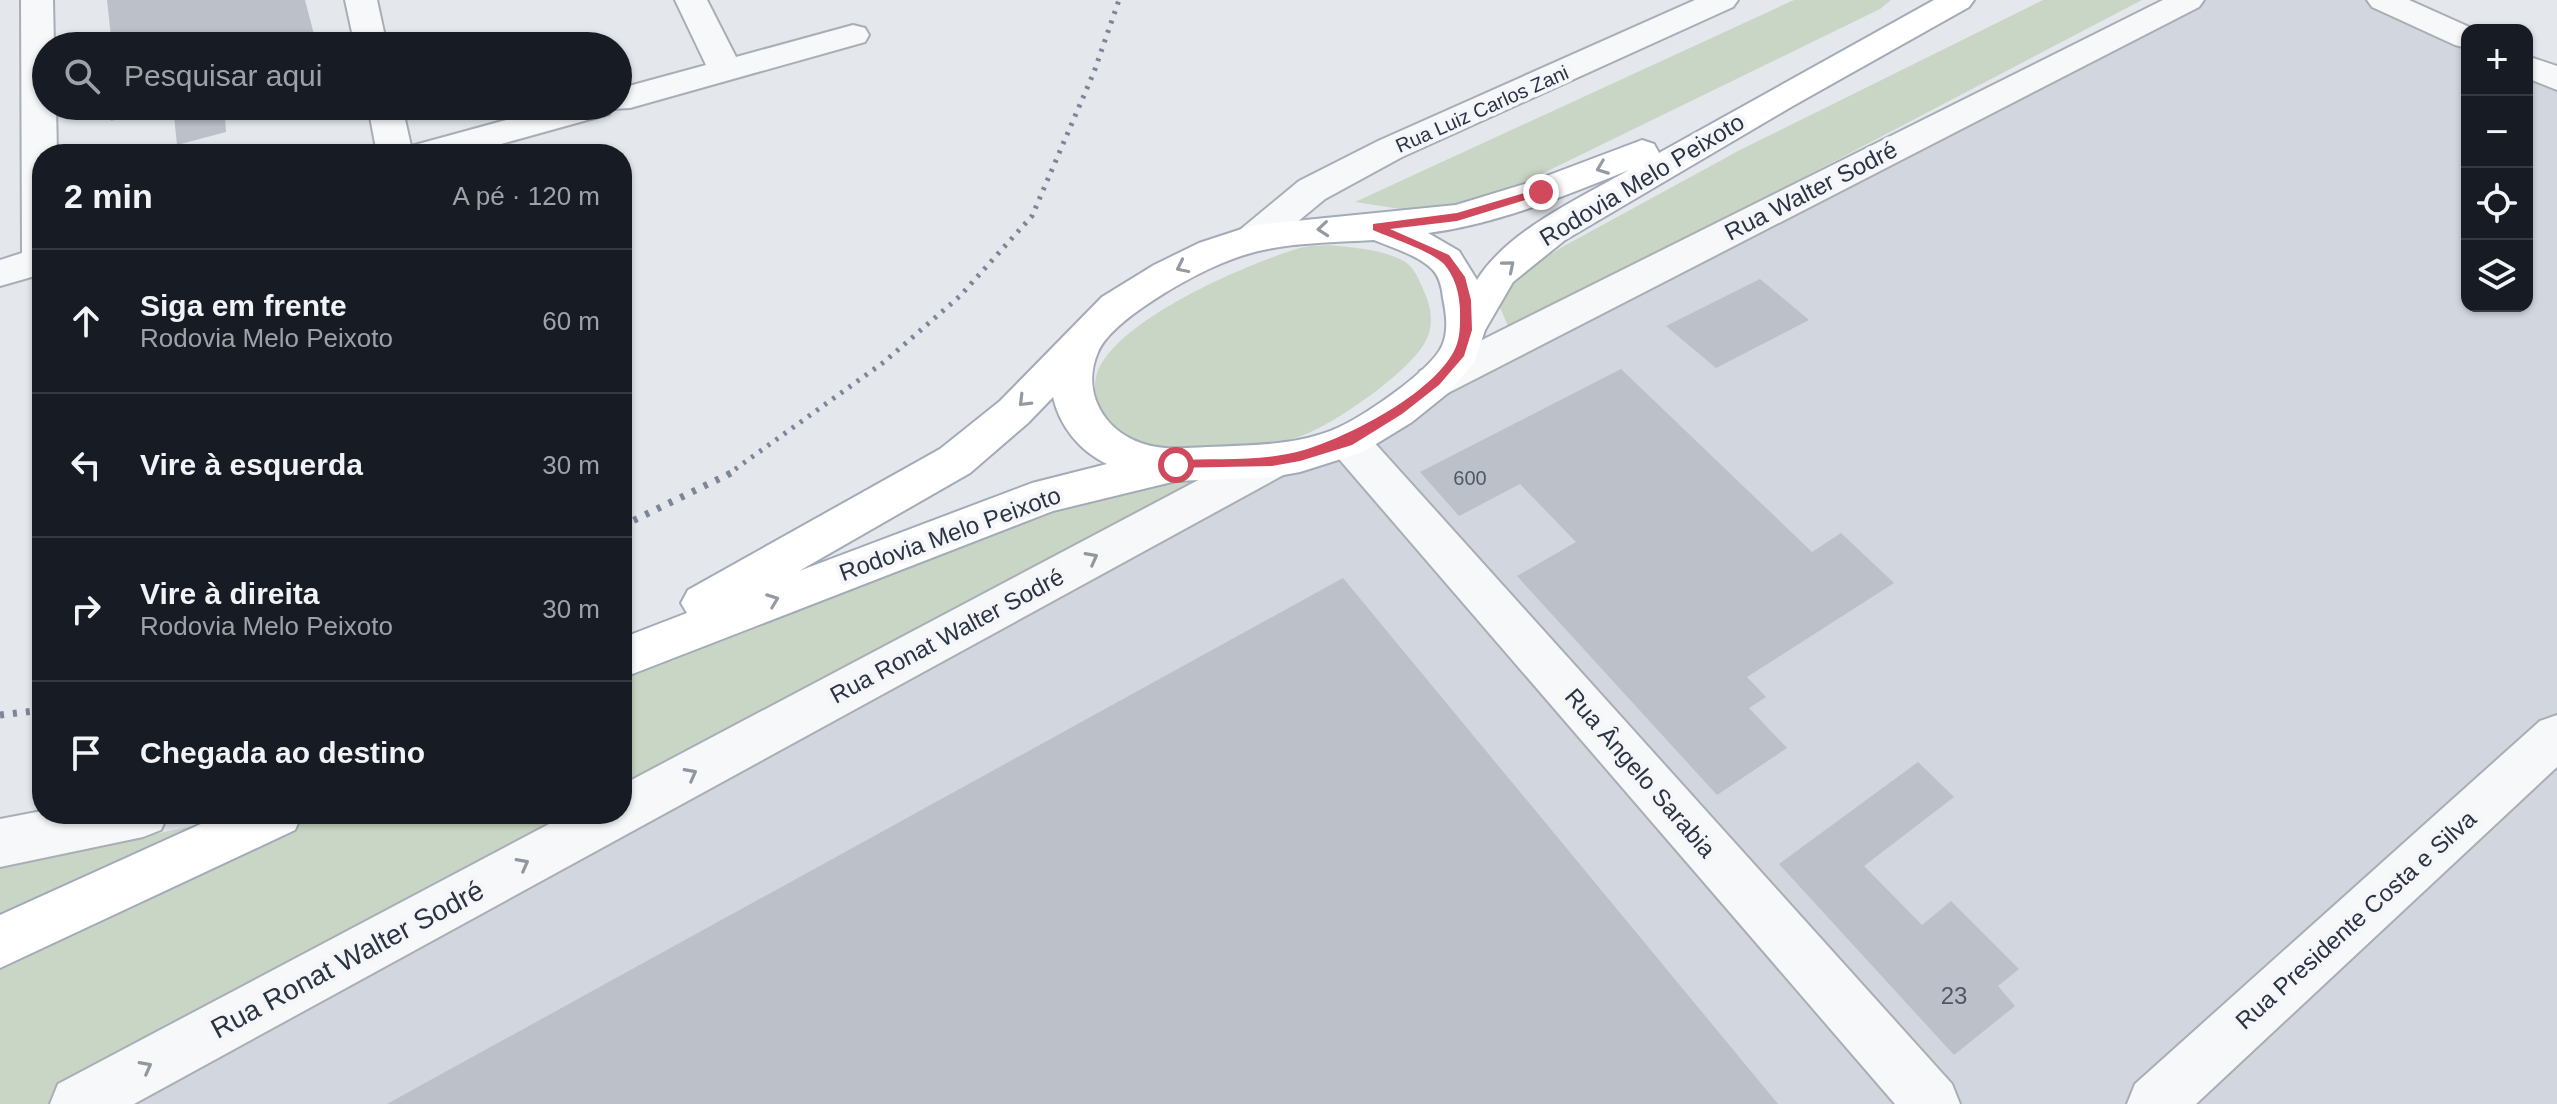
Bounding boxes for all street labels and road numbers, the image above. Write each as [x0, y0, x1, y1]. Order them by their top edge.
street label: Rua Luiz Carlos Zani [1392, 61, 1572, 157]
street label: Rodovia Melo Peixoto [1535, 108, 1749, 251]
street label: Rua Walter Sodré [1720, 135, 1901, 246]
street label: Rodovia Melo Peixoto [836, 481, 1064, 586]
street label: Rua Ronat Walter Sodré [825, 562, 1068, 709]
street label: Rua Ângelo Sarabia [1560, 683, 1721, 863]
street label: Rua Presidente Costa e Silva [2230, 804, 2482, 1035]
street label: Rua Ronat Walter Sodré [206, 874, 489, 1044]

